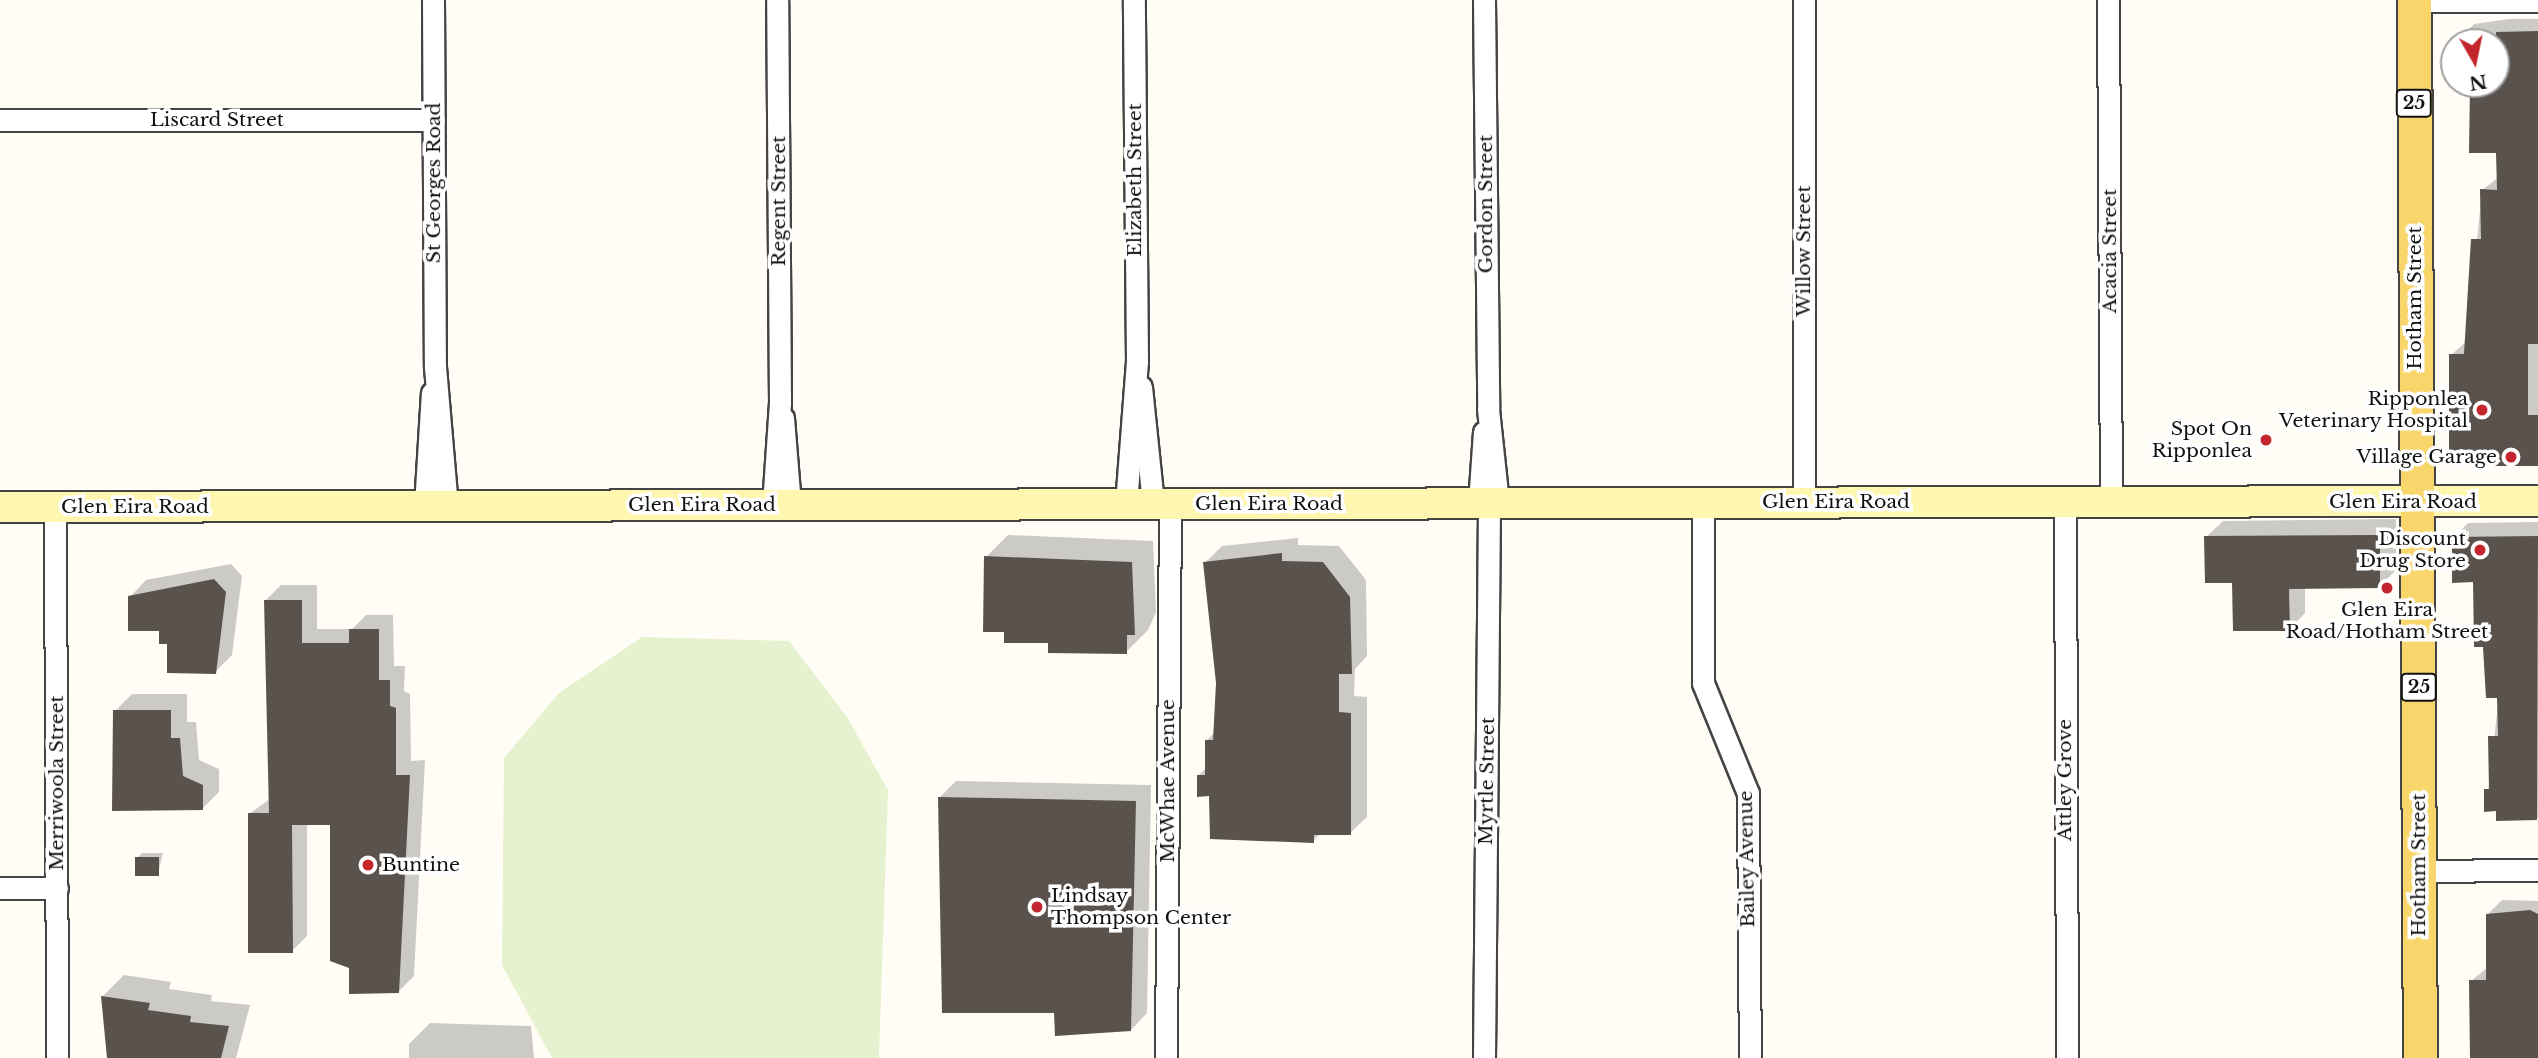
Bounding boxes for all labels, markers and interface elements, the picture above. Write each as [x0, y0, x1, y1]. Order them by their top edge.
north arrow [2440, 28, 2510, 98]
text: N [2467, 70, 2489, 95]
road number: 25 [2395, 88, 2433, 118]
street label: St Georges Road [423, 103, 445, 263]
street label: Elizabeth Street [1124, 103, 1146, 257]
street label: Liscard Street [150, 109, 284, 131]
street label: Gordon Street [1475, 135, 1497, 273]
street label: Regent Street [768, 136, 790, 266]
street label: Willow Street [1793, 185, 1815, 317]
street label: Acacia Street [2099, 189, 2121, 313]
street label: Hotham Street [2404, 226, 2426, 370]
place label: Ripponlea Veterinary Hospital [2279, 388, 2468, 432]
marker: Ripponlea Veterinary Hospital [2474, 402, 2490, 418]
place label: Spot On Ripponlea [2152, 418, 2252, 462]
marker: Spot On Ripponlea [2258, 432, 2274, 448]
place label: Village Garage [2356, 446, 2497, 468]
marker: Village Garage [2503, 449, 2519, 465]
street label: Glen Eira Road [1762, 491, 1910, 513]
street label: Glen Eira Road [2329, 491, 2477, 513]
street label: Glen Eira Road [1195, 493, 1343, 515]
street label: Glen Eira Road [628, 494, 776, 516]
street label: Glen Eira Road [61, 496, 209, 518]
place label: Discount Drug Store [2359, 528, 2466, 572]
marker: Discount Drug Store [2472, 542, 2488, 558]
marker: Glen Eira Road/Hotham Street [2379, 580, 2395, 596]
place label: Glen Eira Road/Hotham Street [2286, 599, 2488, 643]
road number: 25 [2400, 672, 2438, 702]
street label: Merriwoola Street [46, 695, 68, 871]
street label: McWhae Avenue [1157, 699, 1179, 863]
street label: Myrtle Street [1474, 717, 1500, 845]
street label: Attley Grove [2054, 719, 2076, 841]
street label: Bailey Avenue [1734, 790, 1760, 928]
street label: Hotham Street [2408, 793, 2430, 937]
place label: Buntine [382, 854, 460, 876]
marker: Buntine [360, 857, 376, 873]
place label: Lindsay Thompson Center [1051, 885, 1231, 929]
marker: Lindsay Thompson Center [1029, 899, 1045, 915]

